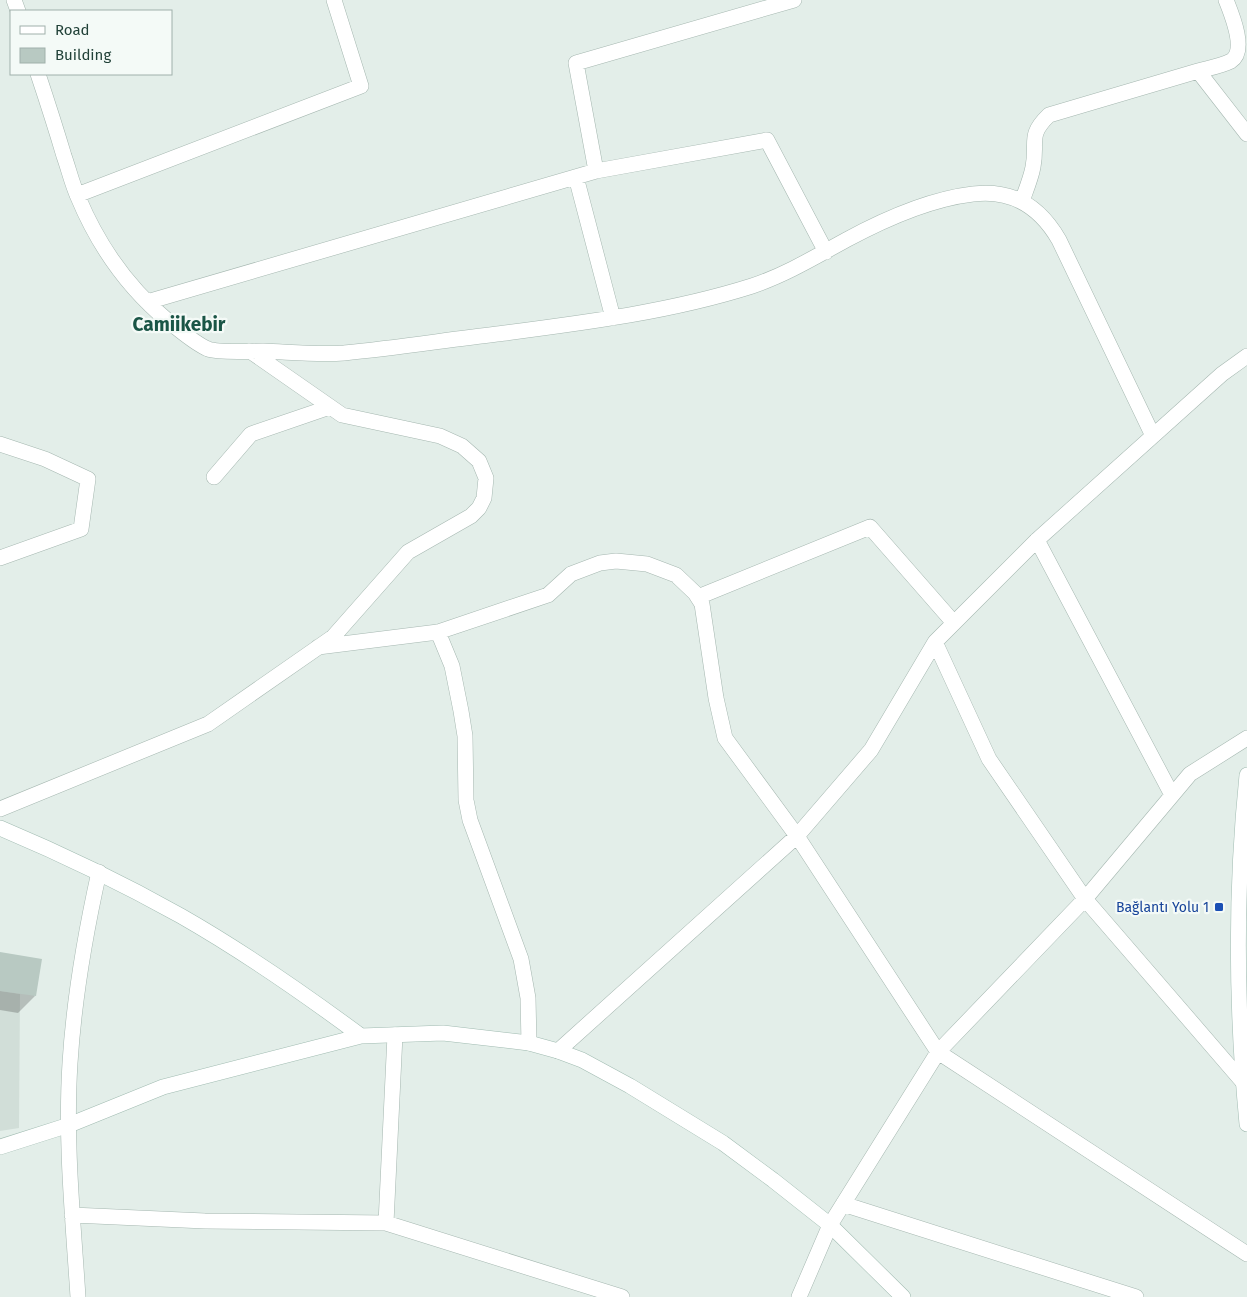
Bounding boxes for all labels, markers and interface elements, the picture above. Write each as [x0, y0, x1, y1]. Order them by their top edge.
legend [10, 10, 172, 75]
text: Road [55, 21, 90, 39]
text: Building [55, 46, 111, 64]
district label: Camiikebir [133, 313, 226, 336]
place label: Bağlantı Yolu 1 [1116, 899, 1209, 916]
marker: Bağlantı Yolu 1 [1213, 901, 1225, 913]

